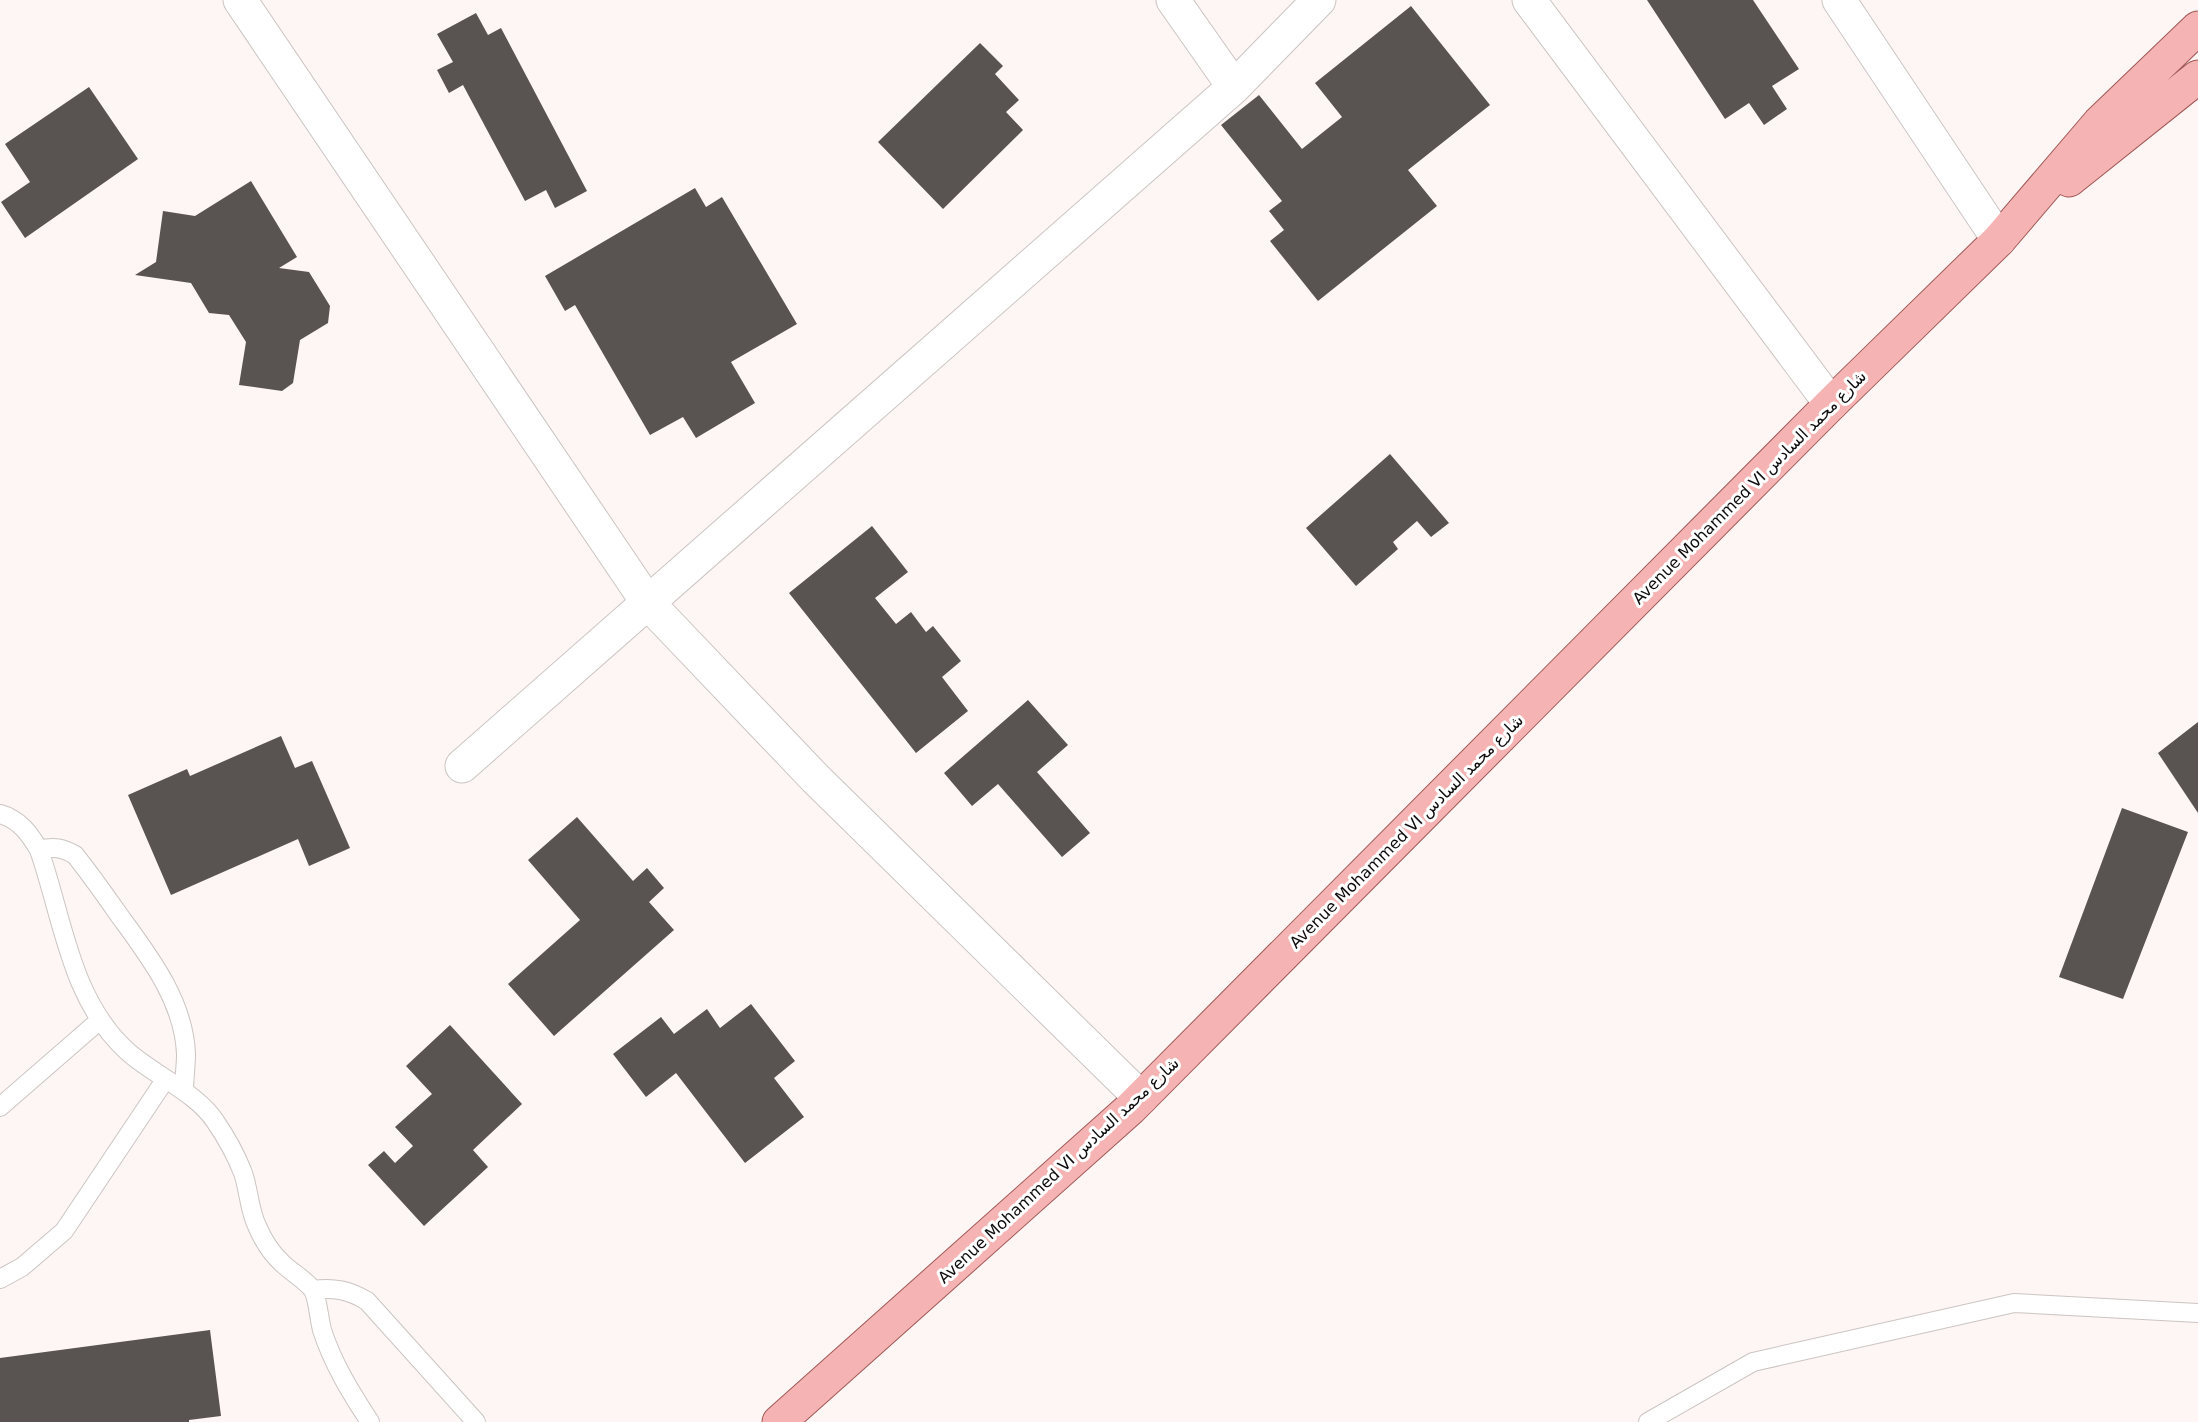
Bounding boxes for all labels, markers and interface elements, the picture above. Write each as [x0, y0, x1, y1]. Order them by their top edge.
street label: Avenue Mohammed VI شارع محمد السادس [1629, 367, 1871, 609]
street label: Avenue Mohammed VI شارع محمد السادس [1286, 711, 1528, 953]
street label: Avenue Mohammed VI شارع محمد السادس [934, 1053, 1183, 1288]

